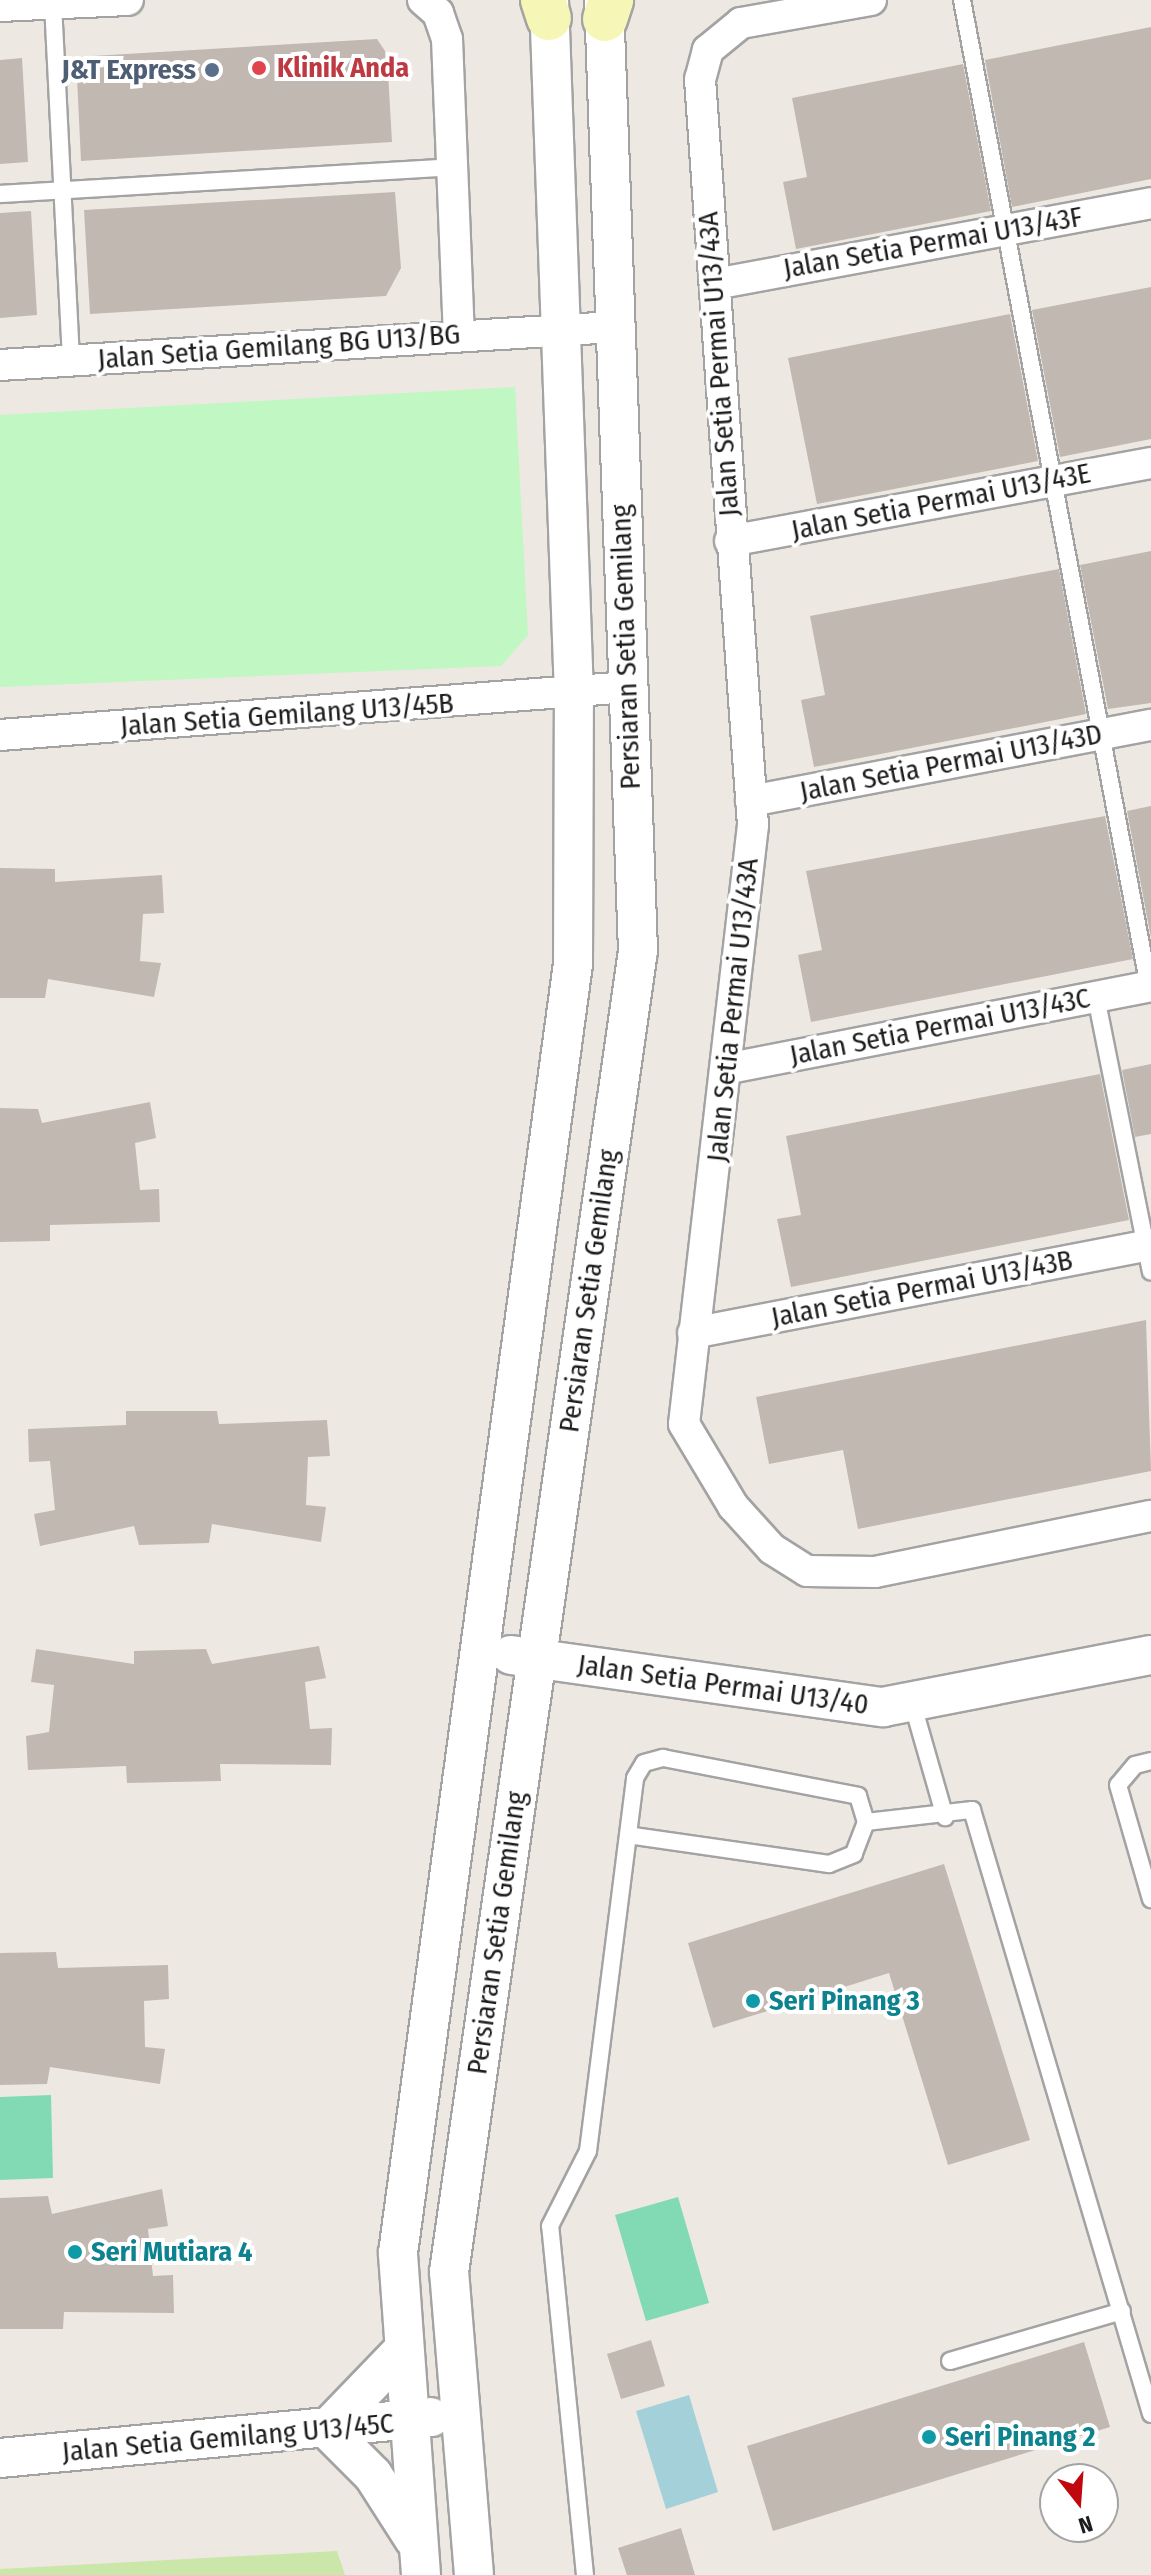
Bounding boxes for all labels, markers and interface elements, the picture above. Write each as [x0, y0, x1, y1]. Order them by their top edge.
place label: Klinik Anda [277, 51, 409, 85]
place label: J&T Express [62, 53, 196, 87]
marker: Klinik Anda [248, 57, 270, 79]
marker: J&T Express [203, 61, 221, 79]
street label: Jalan Setia Permai U13/43F [781, 200, 1085, 286]
street label: Jalan Setia Permai U13/43A [692, 210, 746, 518]
street label: Jalan Setia Gemilang BG U13/BG [97, 318, 461, 376]
street label: Jalan Setia Permai U13/43E [789, 457, 1093, 547]
street label: Persiaran Setia Gemilang [604, 504, 648, 790]
street label: Jalan Setia Gemilang U13/45B [119, 687, 455, 743]
street label: Jalan Setia Permai U13/43D [797, 717, 1105, 809]
street label: Jalan Setia Permai U13/43A [700, 856, 766, 1164]
street label: Jalan Setia Permai U13/43C [787, 981, 1093, 1073]
street label: Persiaran Setia Gemilang [553, 1147, 625, 1435]
street label: Jalan Setia Permai U13/43B [769, 1243, 1075, 1335]
street label: Jalan Setia Permai U13/40 [575, 1648, 871, 1722]
street label: Persiaran Setia Gemilang [461, 1789, 533, 2077]
place label: Seri Pinang 3 [769, 1984, 920, 2018]
marker: Seri Pinang 3 [744, 1992, 762, 2010]
place label: Seri Mutiara 4 [91, 2235, 252, 2269]
marker: Seri Mutiara 4 [66, 2243, 84, 2261]
street label: Jalan Setia Gemilang U13/45C [61, 2407, 395, 2469]
place label: Seri Pinang 2 [945, 2420, 1095, 2454]
marker: Seri Pinang 2 [920, 2428, 938, 2446]
north arrow [1039, 2463, 1119, 2543]
text: N [1075, 2510, 1096, 2539]

